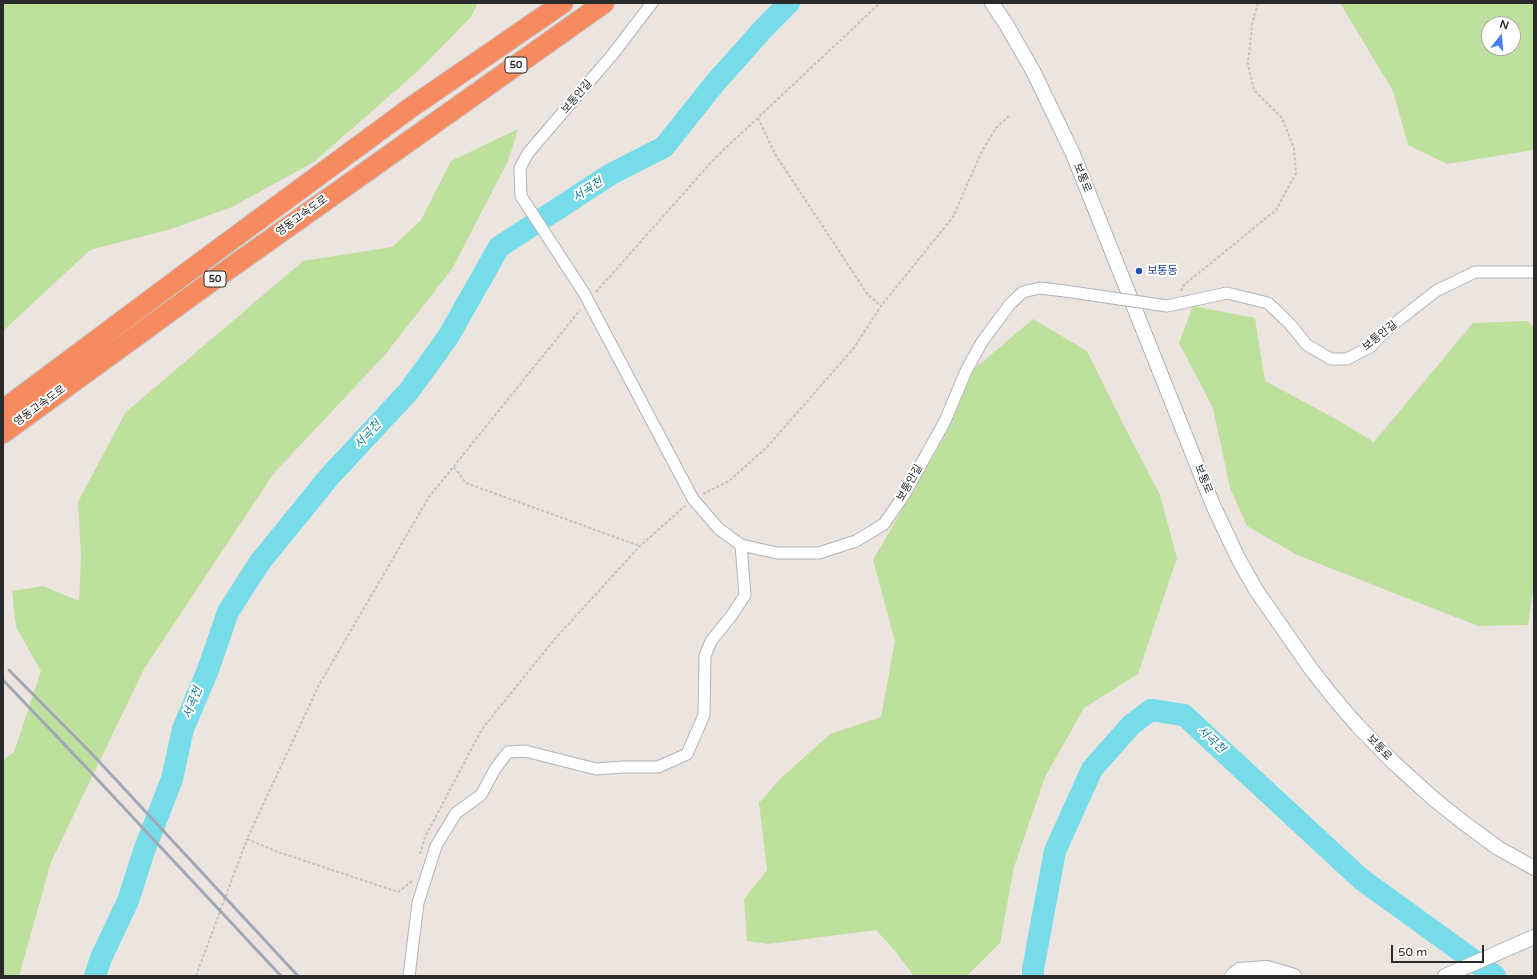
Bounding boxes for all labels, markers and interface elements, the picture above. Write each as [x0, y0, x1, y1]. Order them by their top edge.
north arrow [1481, 16, 1521, 56]
text: N [1498, 17, 1510, 33]
road number: 50 [505, 57, 527, 73]
street label: 보통안길 [559, 77, 595, 117]
street label: 보통로 [1070, 161, 1094, 195]
water label: 서곡천 [570, 175, 606, 205]
street label: 영동고속도로 [274, 193, 330, 239]
place label: 보통동 [1147, 264, 1177, 278]
marker: 보통동 [1134, 266, 1144, 276]
road number: 50 [204, 271, 226, 287]
street label: 보통안길 [1360, 318, 1400, 354]
street label: 영동고속도로 [12, 383, 68, 429]
water label: 서곡천 [351, 418, 385, 452]
street label: 보통안길 [894, 462, 926, 504]
street label: 보통로 [1191, 462, 1215, 496]
water label: 서곡천 [180, 685, 206, 721]
water label: 서곡천 [1194, 723, 1228, 757]
street label: 보통로 [1364, 732, 1394, 764]
scale bar [1393, 937, 1486, 963]
text: 50 m [1398, 945, 1427, 959]

